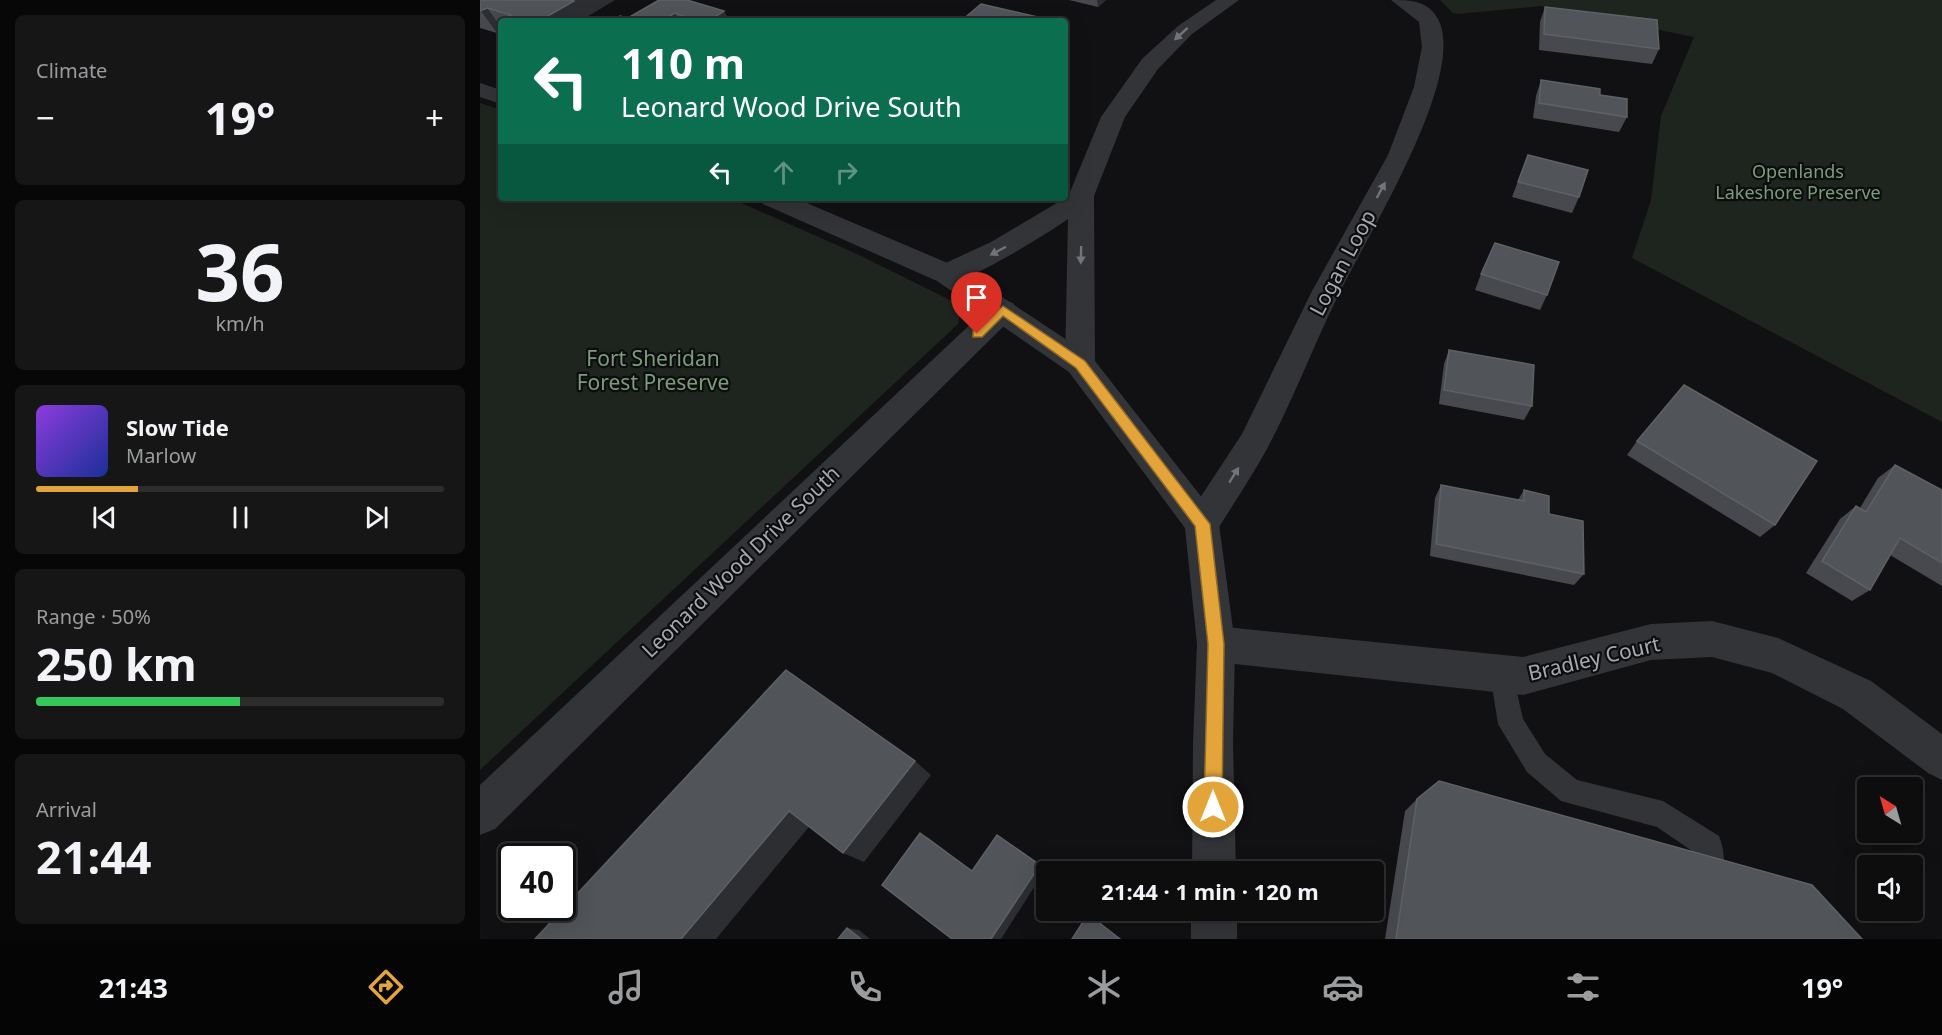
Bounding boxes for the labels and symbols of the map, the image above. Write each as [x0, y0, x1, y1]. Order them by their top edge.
one-way arrow [1174, 27, 1189, 40]
park label: Openlands Lakeshore Preserve [1715, 159, 1881, 204]
one-way arrow [1376, 181, 1386, 198]
street label: Logan Loop [1302, 205, 1382, 320]
one-way arrow [1076, 245, 1086, 264]
one-way arrow [989, 246, 1006, 256]
pin [951, 272, 1002, 334]
park label: Fort Sheridan Forest Preserve [577, 344, 729, 396]
street label: Leonard Wood Drive South [635, 459, 845, 663]
one-way arrow [1228, 466, 1239, 483]
street label: Bradley Court [1525, 629, 1663, 687]
position arrow [1181, 775, 1245, 839]
north arrow [1857, 777, 1923, 843]
speed limit sign: 40 [498, 843, 576, 921]

